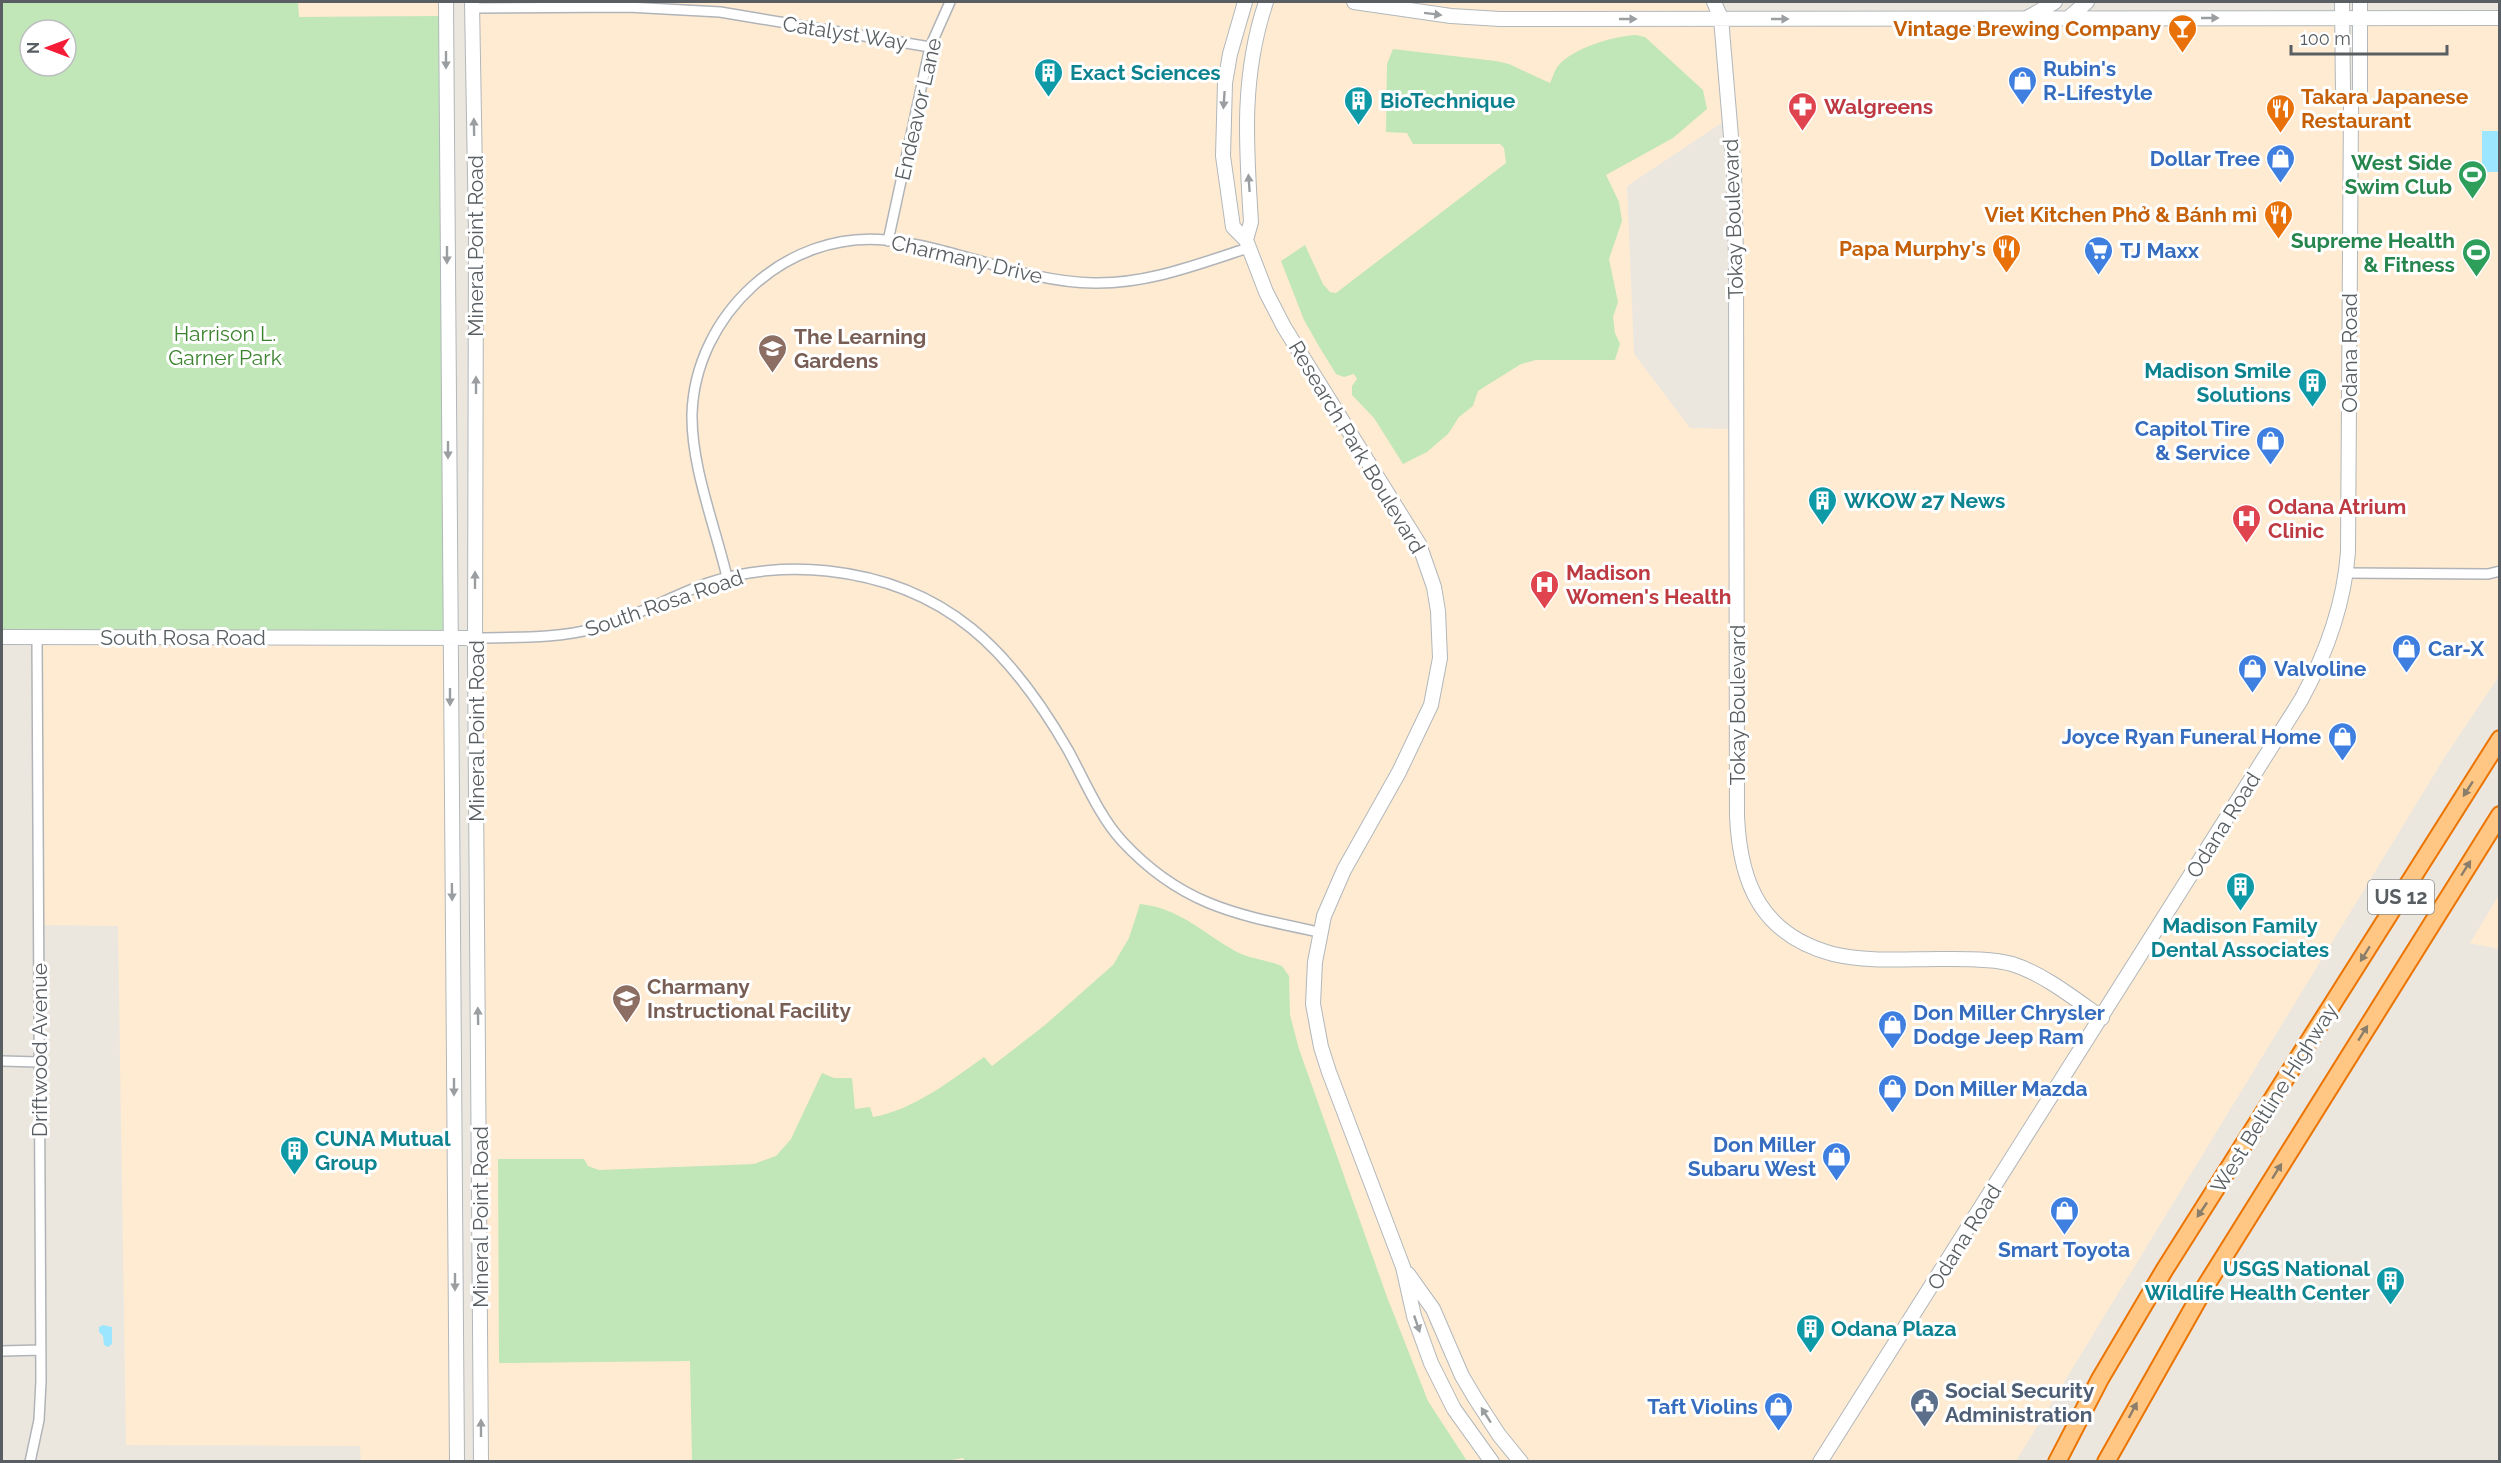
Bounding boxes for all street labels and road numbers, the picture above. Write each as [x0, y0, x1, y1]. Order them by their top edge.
street label: Catalyst Way [781, 11, 909, 55]
street label: Endeavor Lane [889, 35, 947, 183]
street label: Tokay Boulevard [1718, 138, 1748, 300]
street label: Mineral Point Road [463, 155, 488, 337]
street label: Charmany Drive [889, 229, 1045, 289]
street label: Odana Road [2337, 293, 2362, 413]
street label: Research Park Boulevard [1284, 336, 1430, 558]
street label: South Rosa Road [582, 564, 746, 642]
street label: South Rosa Road [100, 625, 266, 650]
street label: Tokay Boulevard [1725, 625, 1750, 785]
street label: Mineral Point Road [464, 640, 489, 822]
street label: Odana Road [2181, 768, 2265, 882]
road number: US 12 [2368, 880, 2434, 914]
street label: Driftwood Avenue [27, 963, 52, 1137]
street label: West Beltline Highway [2205, 998, 2343, 1198]
street label: Mineral Point Road [468, 1126, 493, 1308]
street label: Odana Road [1922, 1180, 2006, 1294]

